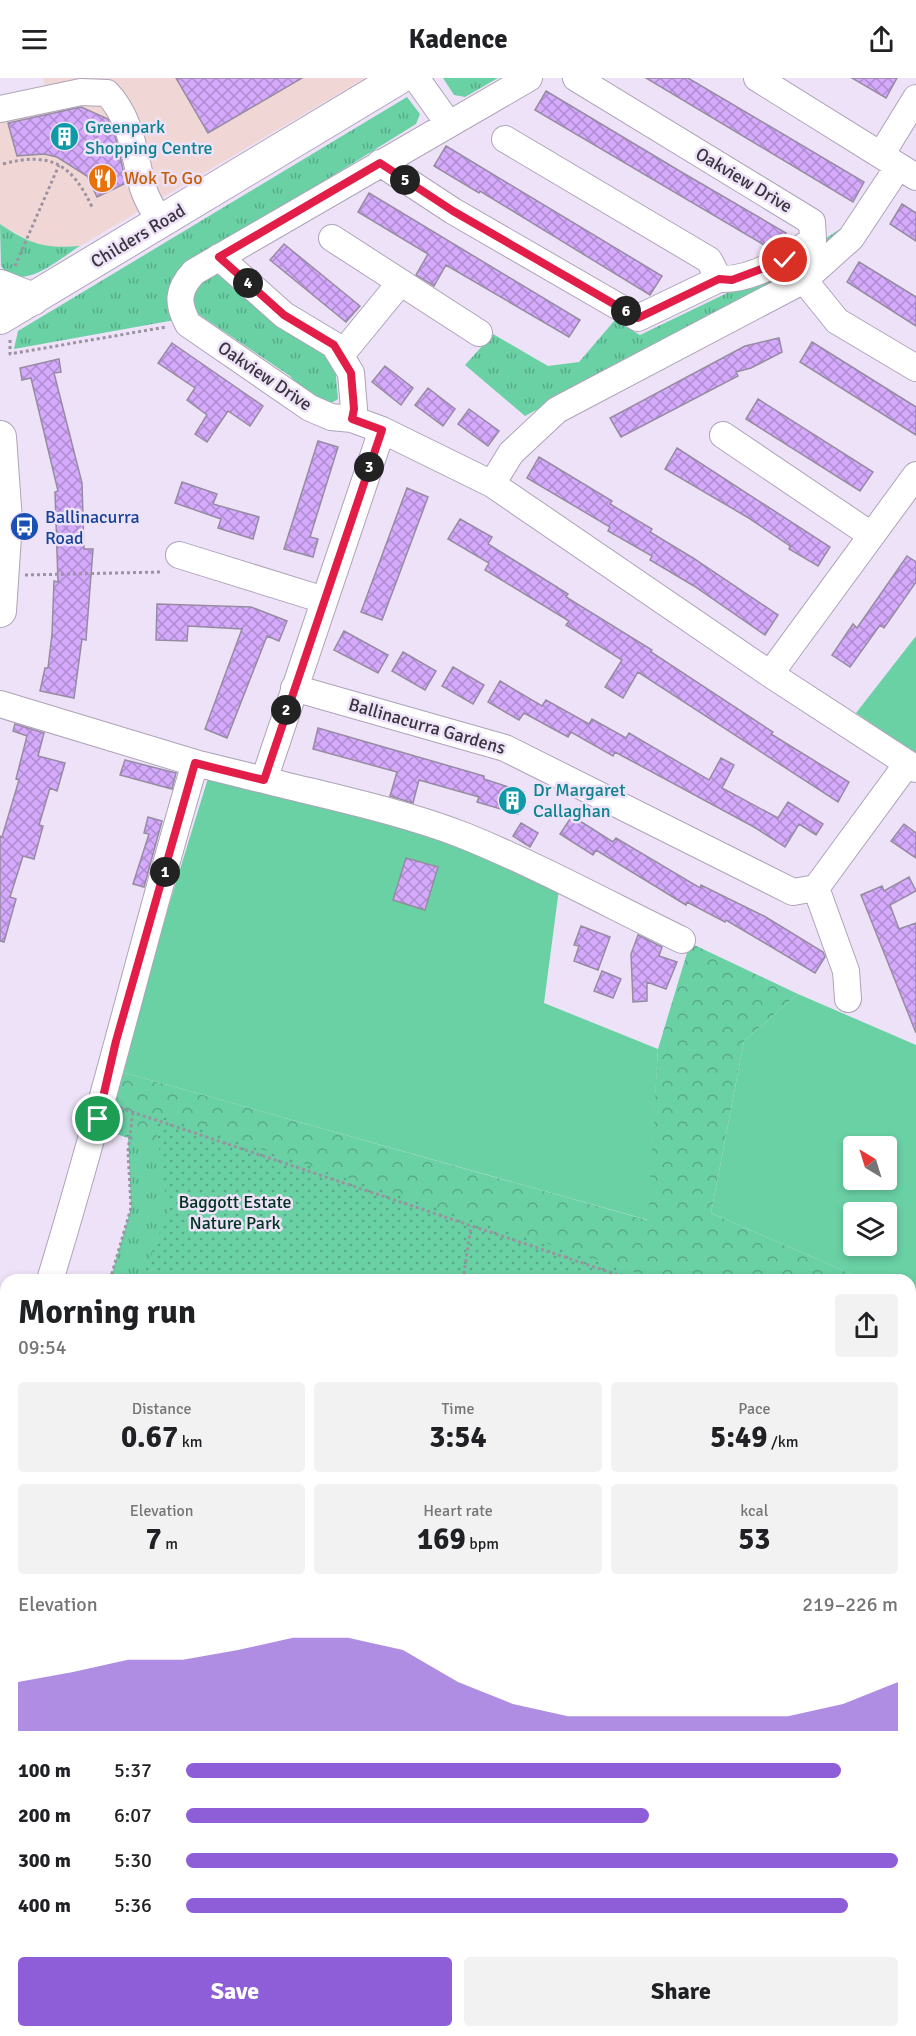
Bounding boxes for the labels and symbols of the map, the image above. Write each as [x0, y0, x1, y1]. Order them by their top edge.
place label: Greenpark Shopping Centre [85, 116, 213, 159]
building icon: Greenpark Shopping Centre [48, 121, 80, 153]
street label: Oakview Drive [692, 143, 796, 217]
restaurant icon: Wok To Go [87, 162, 119, 194]
pin: 5 [390, 165, 420, 195]
place label: Wok To Go [124, 167, 203, 189]
street label: Childers Road [87, 199, 189, 273]
pin [759, 234, 810, 285]
pin: 4 [233, 268, 263, 298]
pin: 6 [611, 296, 641, 326]
street label: Oakview Drive [214, 337, 316, 415]
pin: 3 [354, 452, 384, 482]
place label: Ballinacurra Road [45, 506, 140, 549]
bus stop icon: Ballinacurra Road [8, 511, 40, 543]
street label: Ballinacurra Gardens [346, 693, 508, 759]
pin: 2 [271, 695, 301, 725]
place label: Dr Margaret Callaghan [533, 779, 626, 822]
building icon: Dr Margaret Callaghan [496, 784, 528, 816]
pin: 1 [150, 857, 180, 887]
pin [72, 1093, 123, 1144]
north arrow [843, 1136, 897, 1190]
park label: Baggott Estate Nature Park [178, 1191, 292, 1234]

